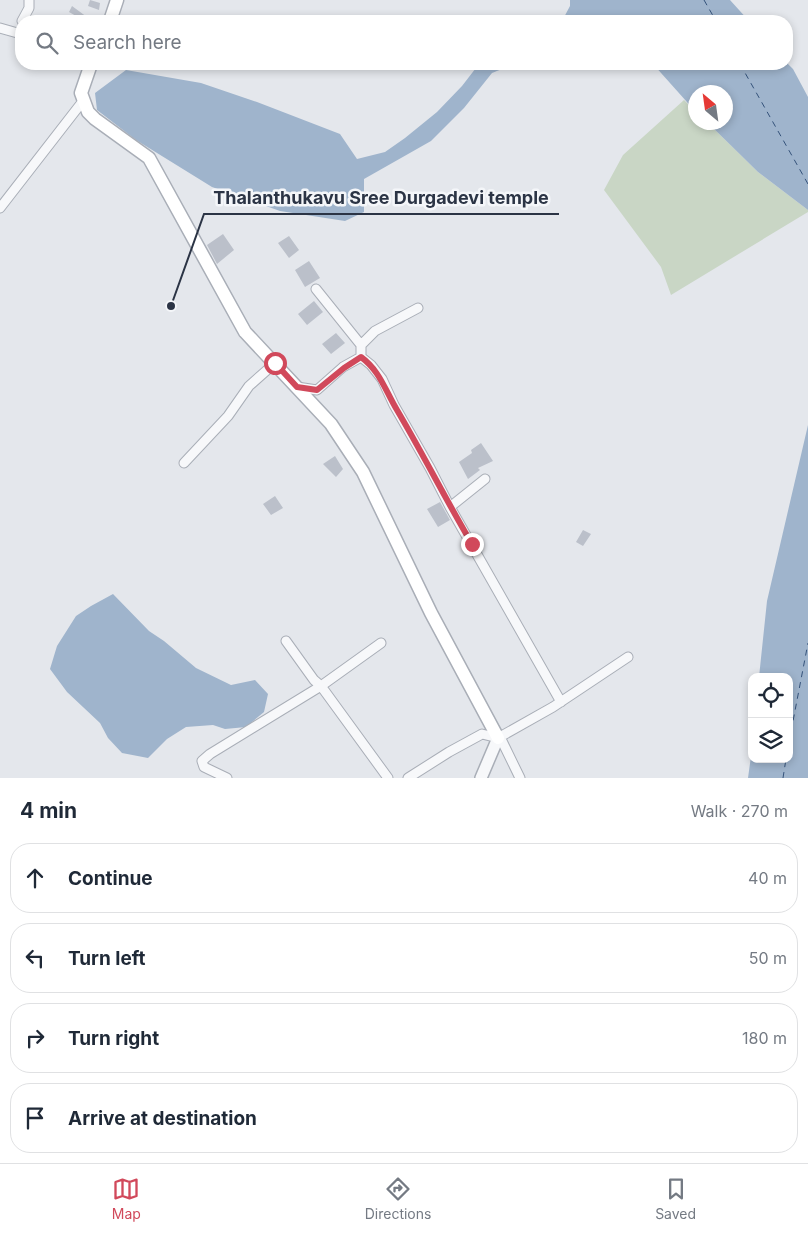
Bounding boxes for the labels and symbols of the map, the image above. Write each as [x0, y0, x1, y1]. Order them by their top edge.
north arrow [688, 85, 733, 130]
callout: Thalanthukavu Sree Durgadevi temple [204, 181, 559, 214]
text: Thalanthukavu Sree Durgadevi temple [213, 187, 549, 208]
route start [264, 352, 287, 375]
route end [461, 533, 484, 556]

